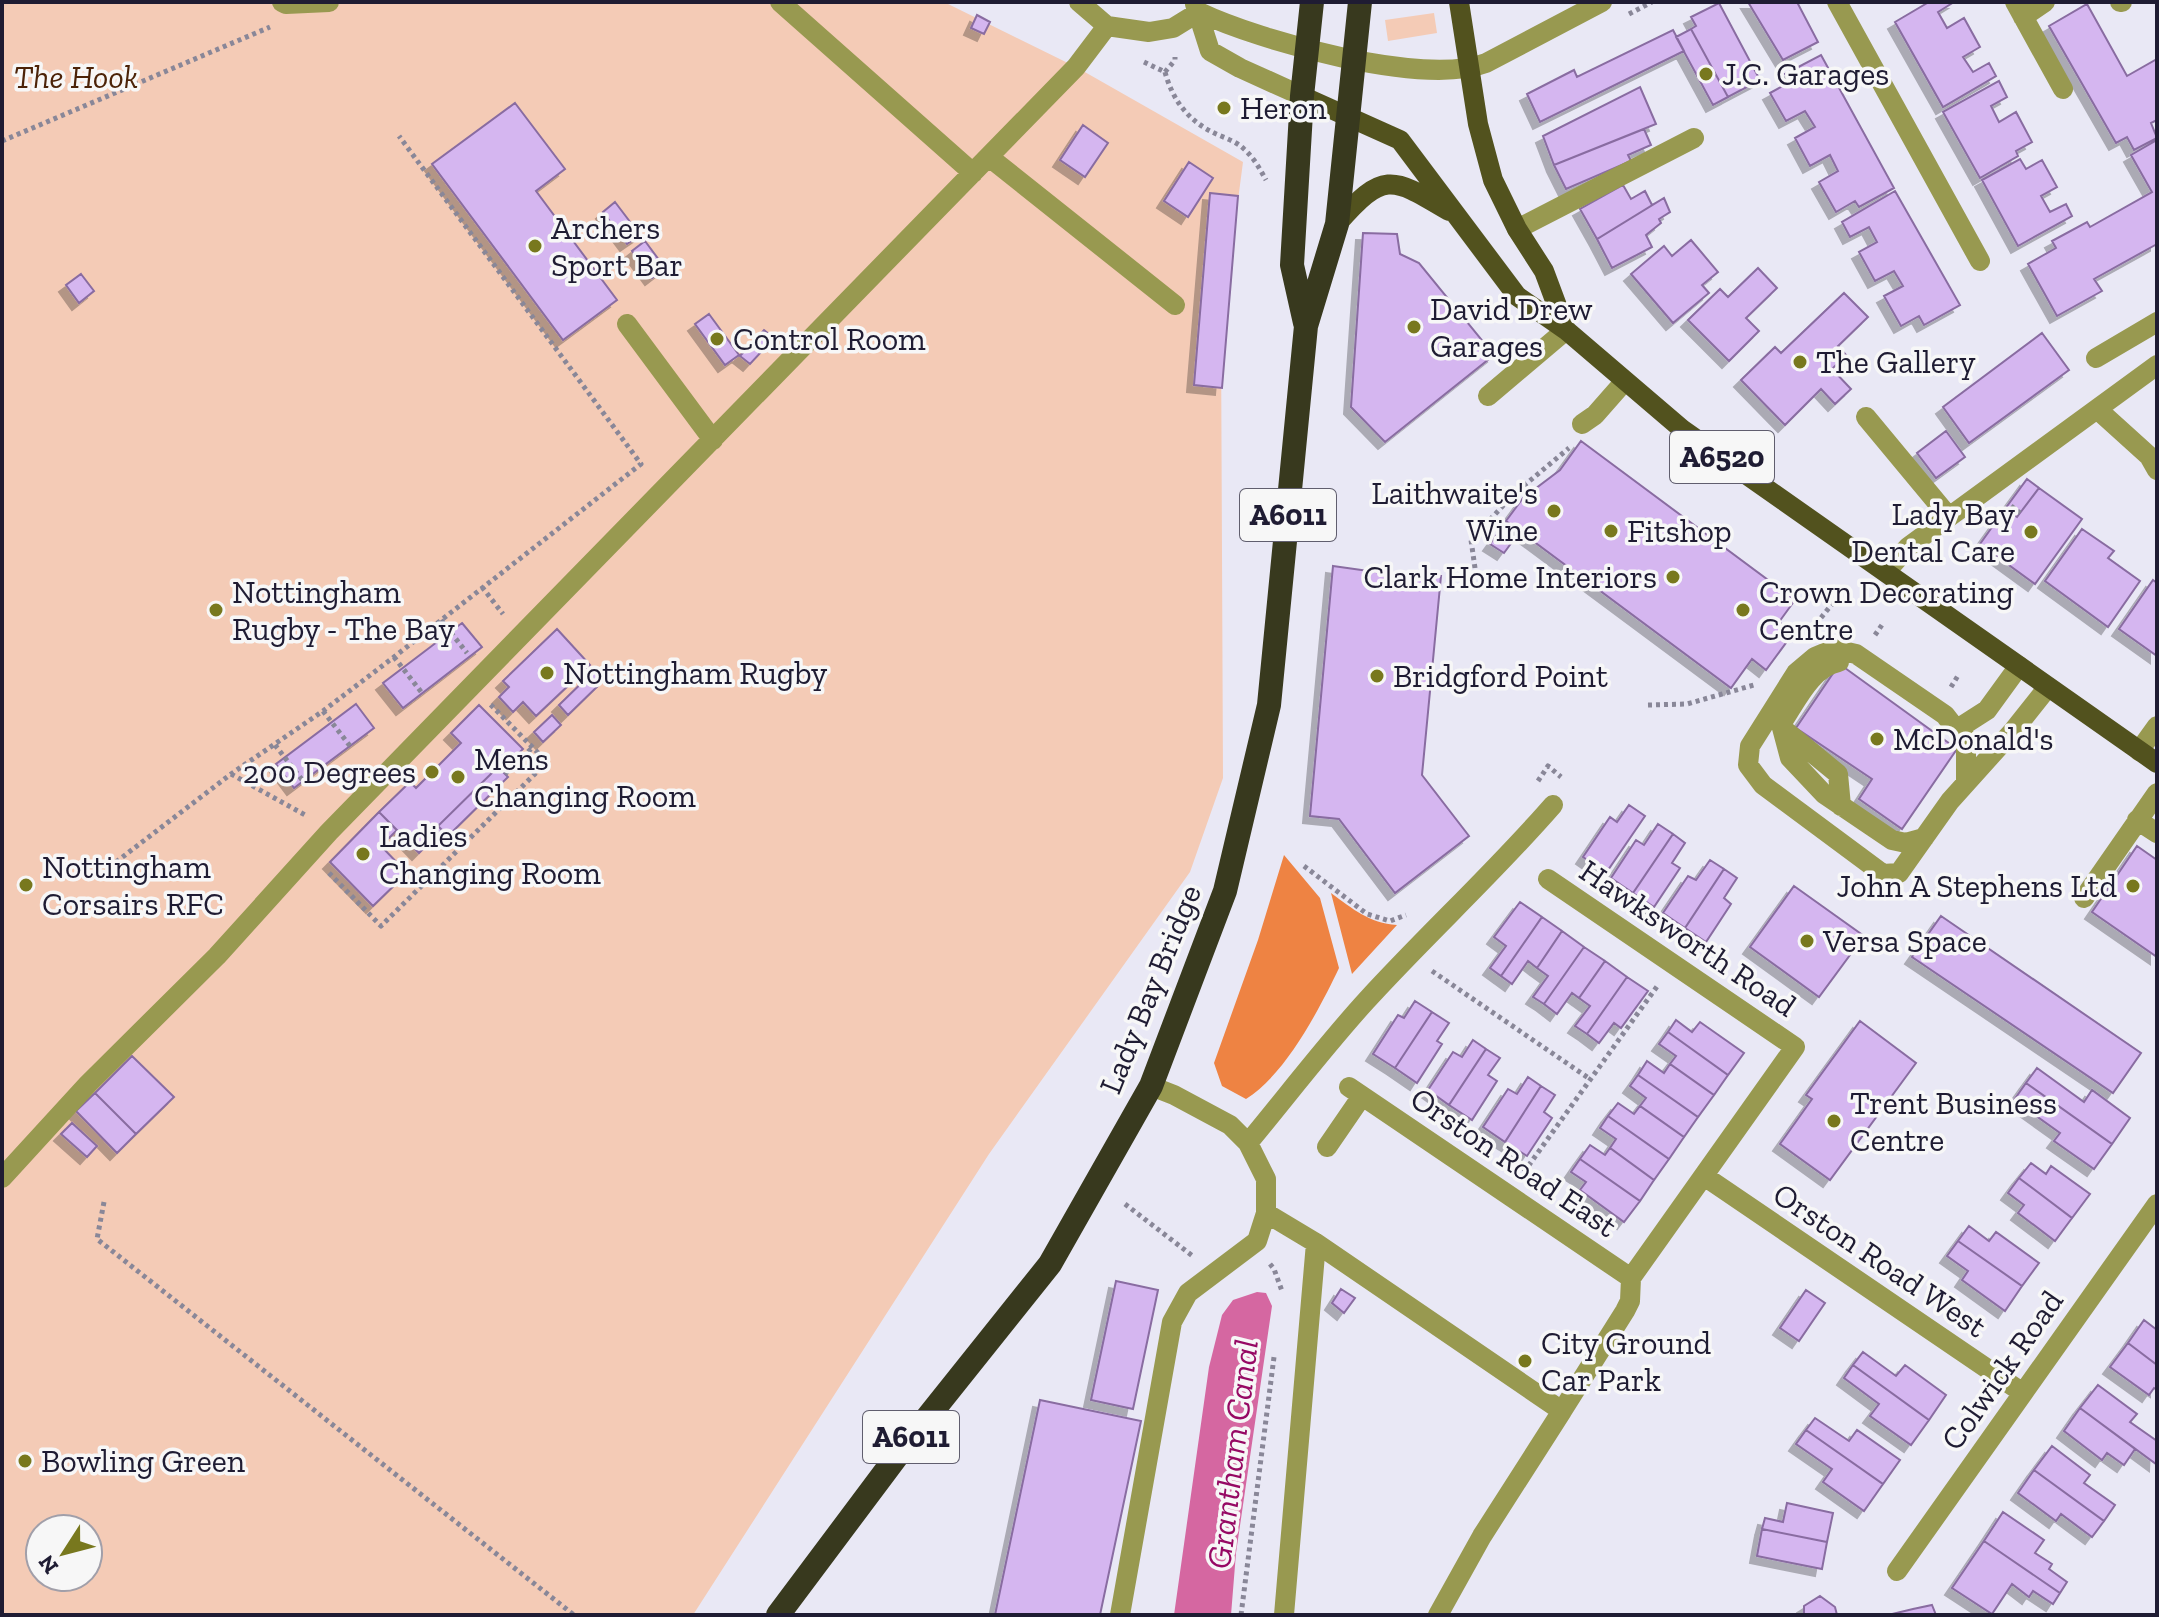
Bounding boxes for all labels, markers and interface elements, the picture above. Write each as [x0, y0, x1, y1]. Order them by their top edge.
place label: J.C. Garages [1722, 55, 1889, 93]
park label: The Hook [14, 58, 138, 96]
marker: J.C. Garages [1697, 65, 1715, 83]
place label: Heron [1240, 89, 1327, 127]
marker: Heron [1215, 99, 1233, 117]
place label: Archers Sport Bar [551, 209, 683, 284]
marker: Archers Sport Bar [526, 237, 544, 255]
place label: David Drew Garages [1430, 290, 1593, 365]
marker: David Drew Garages [1405, 318, 1423, 336]
place label: Control Room [733, 320, 926, 358]
marker: Control Room [708, 330, 726, 348]
place label: The Gallery [1816, 343, 1976, 381]
marker: The Gallery [1791, 353, 1809, 371]
road number: A6520 [1670, 431, 1774, 483]
place label: Laithwaite's Wine [1371, 474, 1538, 549]
road number: A6011 [1240, 489, 1336, 541]
place label: Lady Bay Dental Care [1851, 495, 2016, 570]
marker: Laithwaite's Wine [1545, 502, 1563, 520]
place label: Fitshop [1627, 512, 1732, 550]
marker: Fitshop [1602, 522, 1620, 540]
marker: Lady Bay Dental Care [2022, 523, 2040, 541]
place label: Clark Home Interiors [1364, 558, 1657, 596]
marker: Clark Home Interiors [1664, 568, 1682, 586]
place label: Nottingham Rugby - The Bay [232, 573, 456, 648]
place label: Crown Decorating Centre [1759, 573, 2014, 648]
marker: Nottingham Rugby - The Bay [207, 601, 225, 619]
marker: Crown Decorating Centre [1734, 601, 1752, 619]
place label: Nottingham Rugby [563, 654, 828, 692]
place label: Bridgford Point [1393, 657, 1608, 695]
marker: Nottingham Rugby [538, 664, 556, 682]
marker: Bridgford Point [1368, 667, 1386, 685]
place label: McDonald's [1893, 720, 2054, 758]
marker: McDonald's [1868, 730, 1886, 748]
place label: Mens Changing Room [474, 740, 696, 815]
place label: 200 Degrees [243, 753, 416, 791]
marker: 200 Degrees [423, 763, 441, 781]
marker: Mens Changing Room [449, 768, 467, 786]
place label: Ladies Changing Room [379, 817, 601, 892]
marker: Ladies Changing Room [354, 845, 372, 863]
place label: Nottingham Corsairs RFC [42, 848, 224, 923]
street label: Hawksworth Road [1572, 851, 1804, 1025]
place label: John A Stephens Ltd [1836, 867, 2117, 905]
marker: Nottingham Corsairs RFC [17, 876, 35, 894]
marker: John A Stephens Ltd [2124, 877, 2142, 895]
street label: Lady Bay Bridge [1091, 879, 1209, 1099]
place label: Versa Space [1822, 922, 1987, 960]
marker: Versa Space [1798, 932, 1816, 950]
street label: Orston Road East [1404, 1079, 1625, 1245]
place label: Trent Business Centre [1850, 1084, 2057, 1159]
marker: Trent Business Centre [1825, 1112, 1843, 1130]
street label: Orston Road West [1766, 1175, 1994, 1345]
street label: Colwick Road [1933, 1282, 2071, 1457]
place label: City Ground Car Park [1541, 1324, 1712, 1399]
water label: Grantham Canal [1198, 1337, 1267, 1571]
marker: City Ground Car Park [1516, 1352, 1534, 1370]
road number: A6011 [863, 1411, 959, 1463]
place label: Bowling Green [41, 1442, 246, 1480]
marker: Bowling Green [16, 1452, 34, 1470]
north arrow [24, 1513, 104, 1593]
text: N [32, 1550, 64, 1579]

